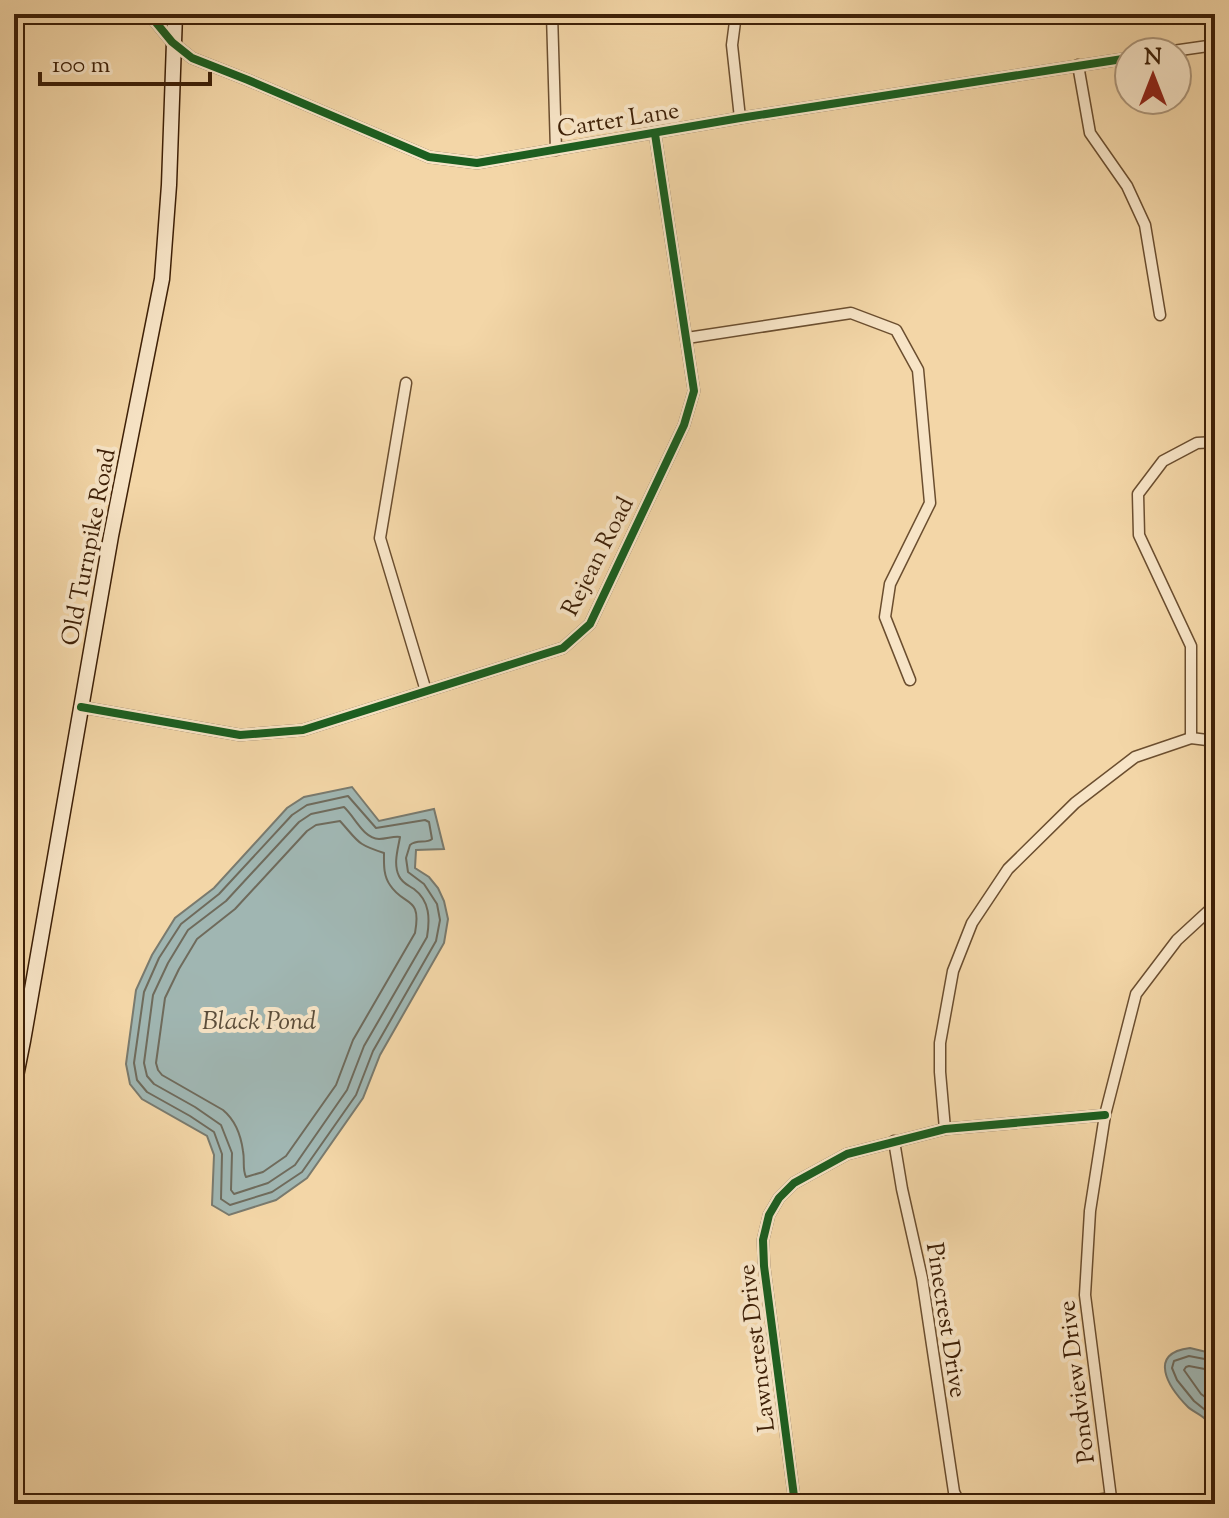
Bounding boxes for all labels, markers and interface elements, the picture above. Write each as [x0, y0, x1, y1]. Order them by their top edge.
scale bar [40, 36, 210, 86]
north arrow [1113, 36, 1193, 116]
text: N [1144, 43, 1162, 75]
text: 100 m [52, 49, 110, 83]
street label: Carter Lane [555, 95, 682, 147]
street label: Old Turnpike Road [54, 445, 126, 649]
street label: Rejean Road [554, 491, 644, 622]
water label: Black Pond [202, 1004, 316, 1041]
street label: Pinecrest Drive [916, 1240, 974, 1400]
street label: Lawncrest Drive [731, 1262, 785, 1434]
street label: Pondview Drive [1051, 1298, 1105, 1465]

